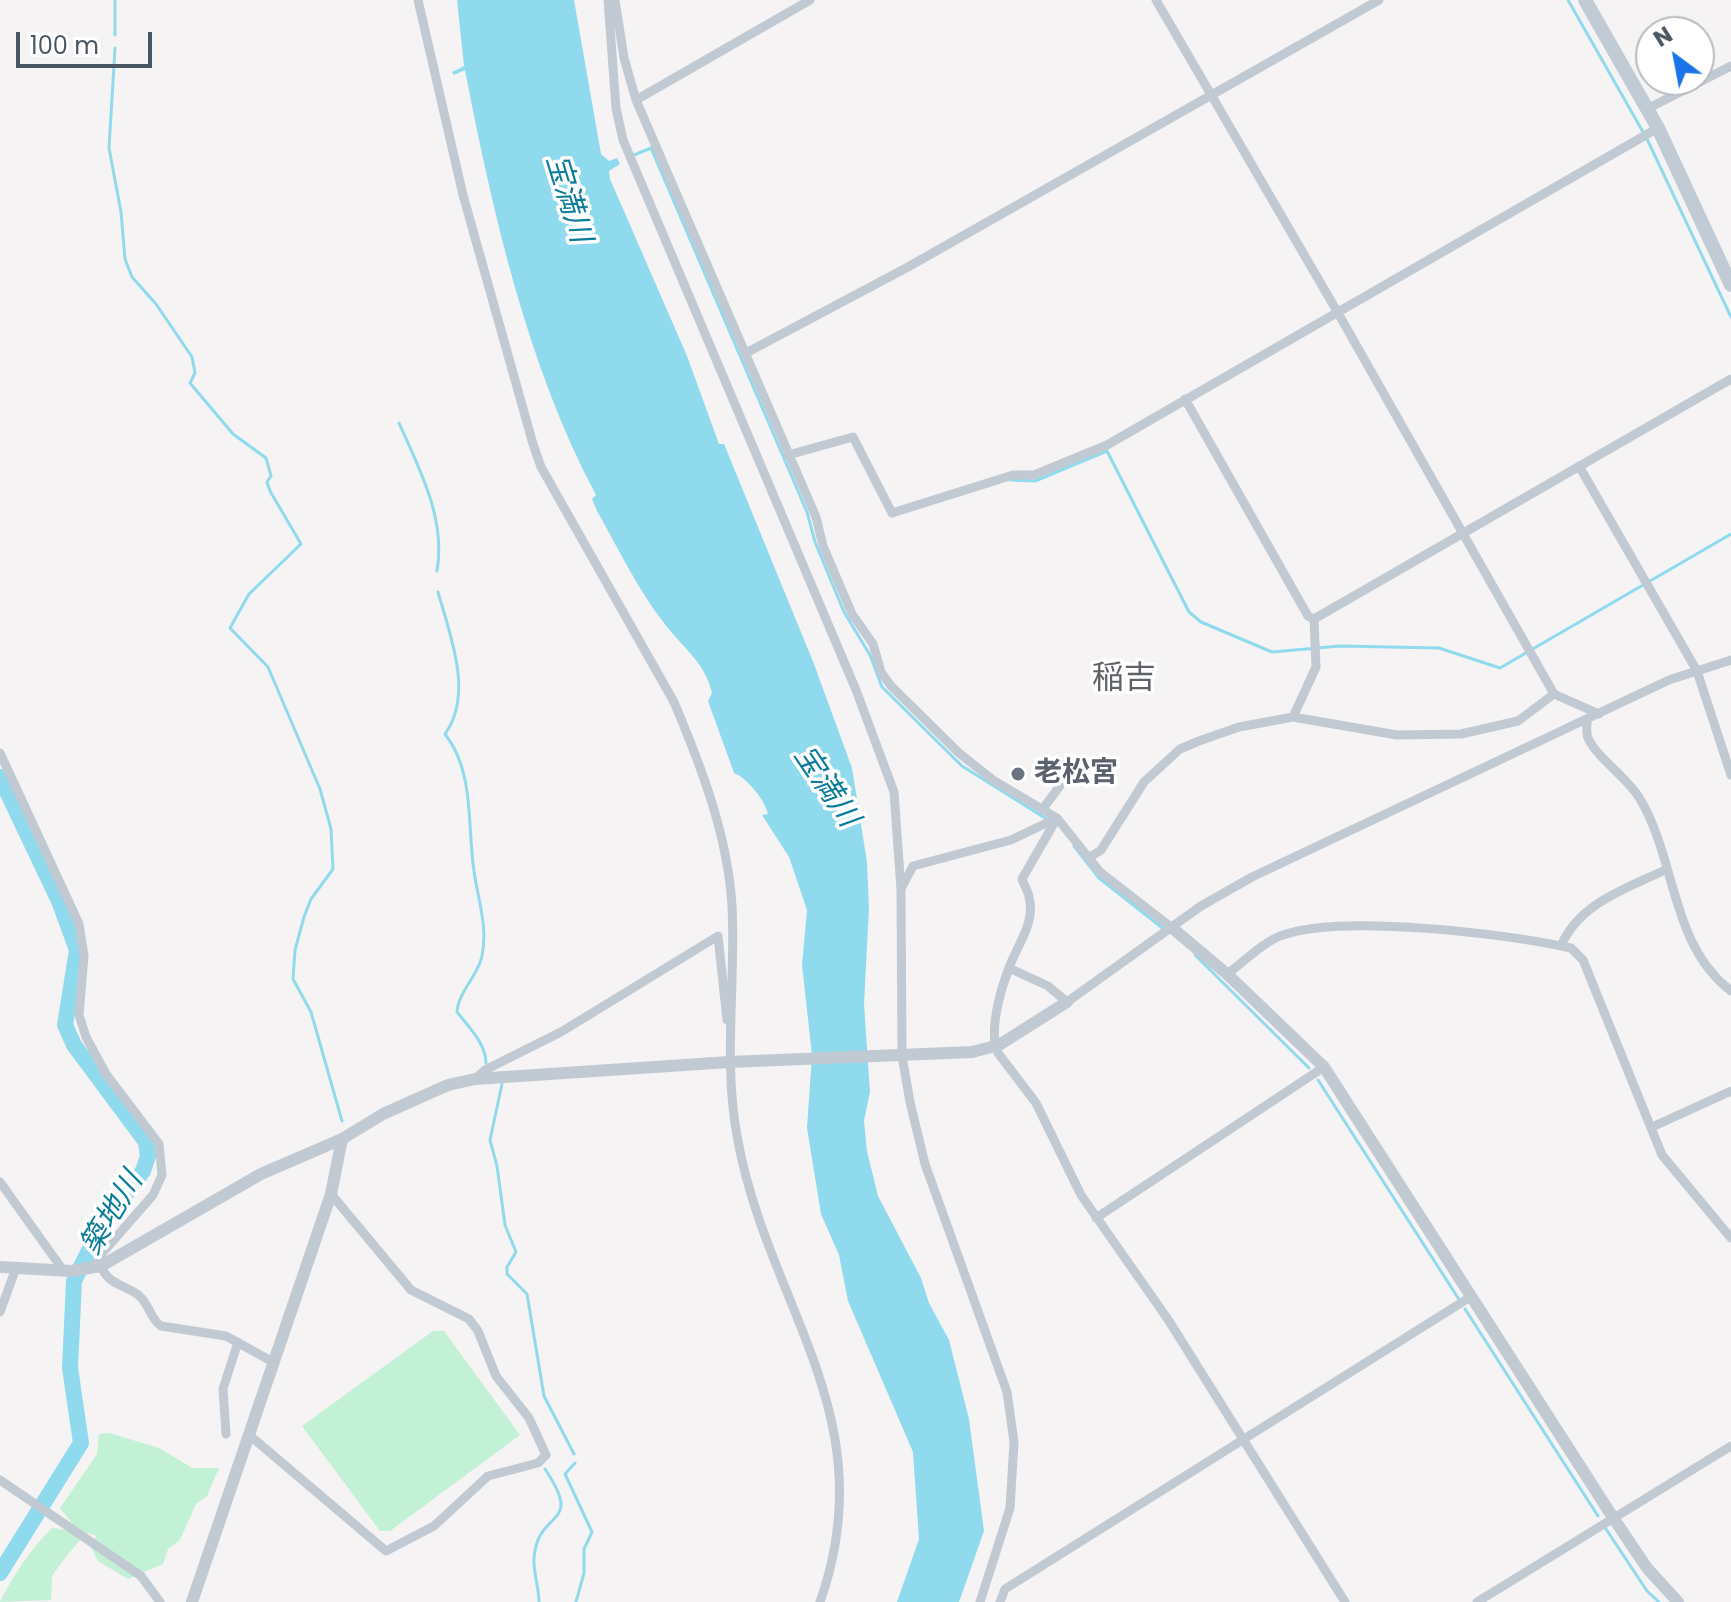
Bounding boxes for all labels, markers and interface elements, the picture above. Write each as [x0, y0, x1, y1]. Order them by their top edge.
scale bar [20, 16, 156, 66]
north arrow [1635, 16, 1715, 96]
text: N [1648, 19, 1678, 54]
text: 100 m [30, 29, 99, 62]
water label: 宝満川 [537, 151, 597, 247]
district label: 稲吉 [1092, 661, 1156, 699]
water label: 宝満川 [785, 740, 865, 834]
place label: 老松宮 [1034, 757, 1118, 791]
marker: 老松宮 [1009, 765, 1027, 783]
water label: 築地川 [74, 1166, 152, 1262]

